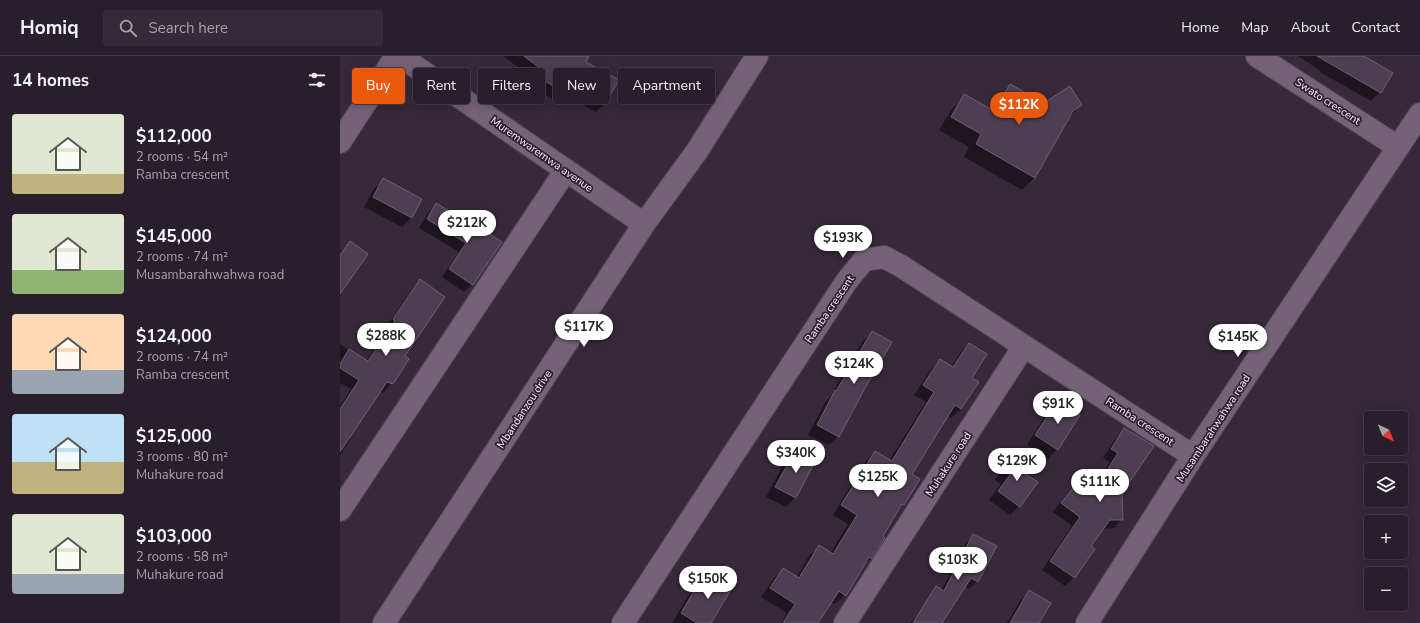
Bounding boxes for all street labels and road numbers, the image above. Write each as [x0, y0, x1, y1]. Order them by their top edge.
street label: Swato crescent [1292, 75, 1364, 128]
street label: Muremwaremwa avenue [487, 113, 596, 196]
street label: Ramba crescent [801, 272, 858, 346]
street label: Mbandanzou drive [493, 367, 556, 451]
street label: Musambarahwahwa road [1173, 372, 1254, 485]
street label: Ramba crescent [1103, 394, 1177, 449]
street label: Muhakure road [922, 429, 975, 499]

